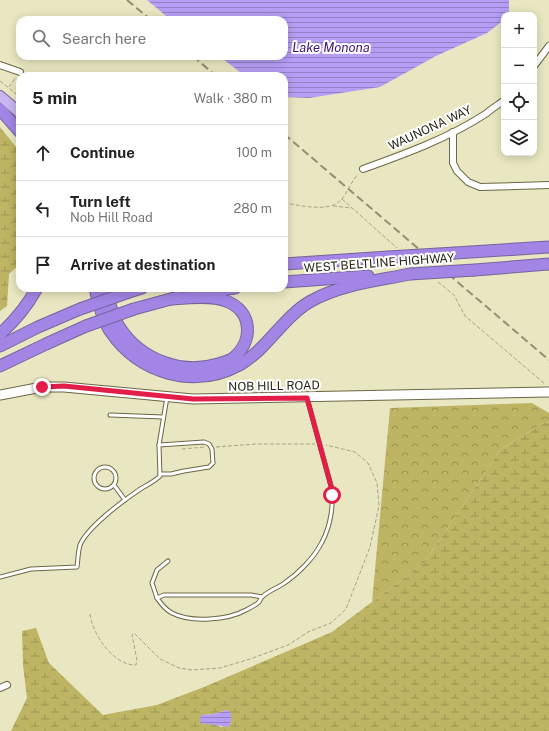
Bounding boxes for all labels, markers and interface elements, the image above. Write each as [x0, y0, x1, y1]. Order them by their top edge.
map controls [501, 12, 537, 156]
button: + [501, 12, 537, 48]
search box [16, 16, 288, 60]
icon: search [30, 27, 52, 49]
text: Search here [62, 30, 146, 47]
water label: Lake Monona [292, 40, 370, 55]
button: − [501, 48, 537, 84]
button: locate [501, 84, 537, 120]
text: 5 min [32, 88, 77, 108]
text: Walk · 380 m [194, 91, 272, 106]
street label: WAUNONA WAY [386, 102, 474, 153]
button: layers [501, 120, 537, 156]
icon: ahead [32, 142, 54, 164]
text: Continue [70, 144, 135, 161]
text: 100 m [236, 145, 272, 160]
text: Turn left [70, 193, 131, 210]
icon: left [32, 198, 54, 220]
text: 280 m [234, 201, 272, 216]
text: Nob Hill Road [70, 210, 153, 225]
street label: WEST BELTLINE HIGHWAY [303, 251, 455, 275]
icon: arrive [32, 254, 54, 276]
text: Arrive at destination [70, 256, 215, 273]
route end [33, 378, 51, 396]
street label: NOB HILL ROAD [228, 378, 320, 394]
route start [323, 486, 341, 504]

